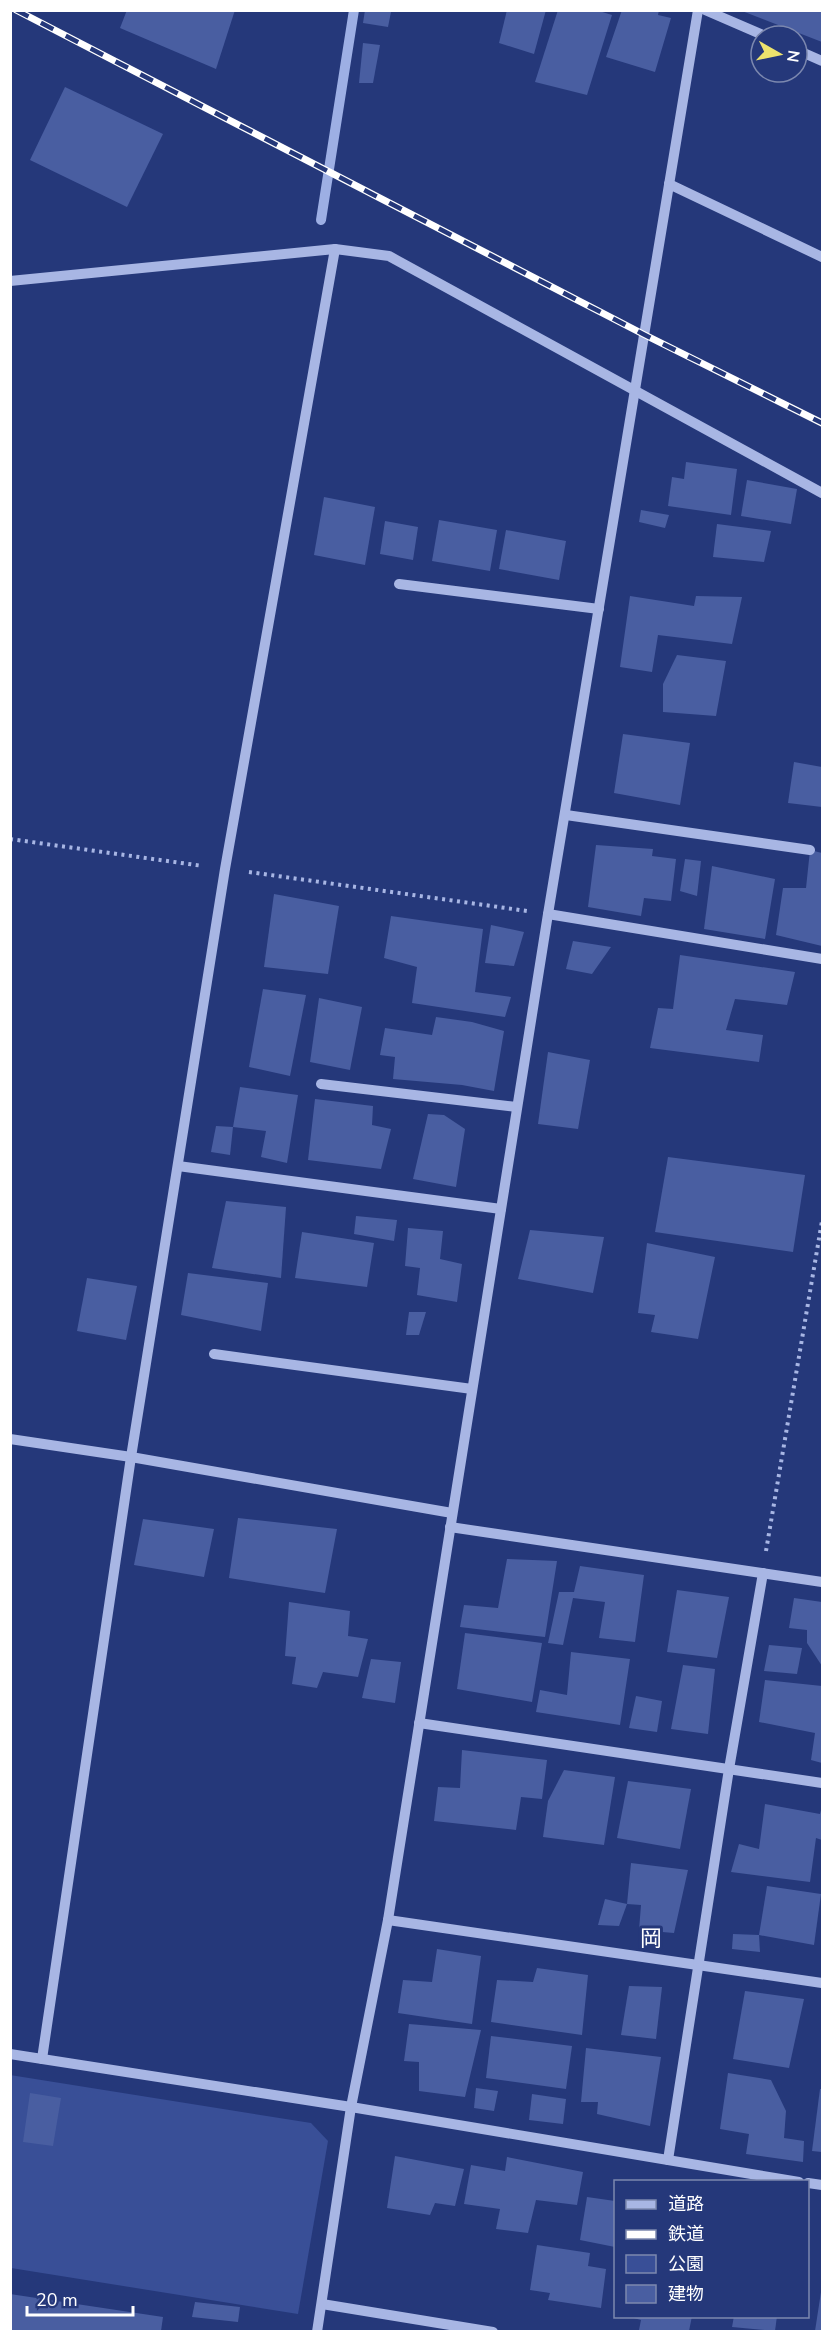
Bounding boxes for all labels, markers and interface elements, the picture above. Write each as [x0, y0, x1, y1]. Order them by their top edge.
north arrow [749, 24, 809, 84]
text: N [781, 49, 805, 64]
district label: 岡 [640, 1924, 662, 1954]
legend [614, 2180, 809, 2318]
text: 道路 [668, 2192, 704, 2216]
text: 鉄道 [668, 2222, 704, 2246]
text: 公園 [668, 2252, 704, 2276]
scale bar [27, 2279, 134, 2317]
text: 建物 [668, 2282, 704, 2306]
text: 20 m [36, 2288, 78, 2312]

